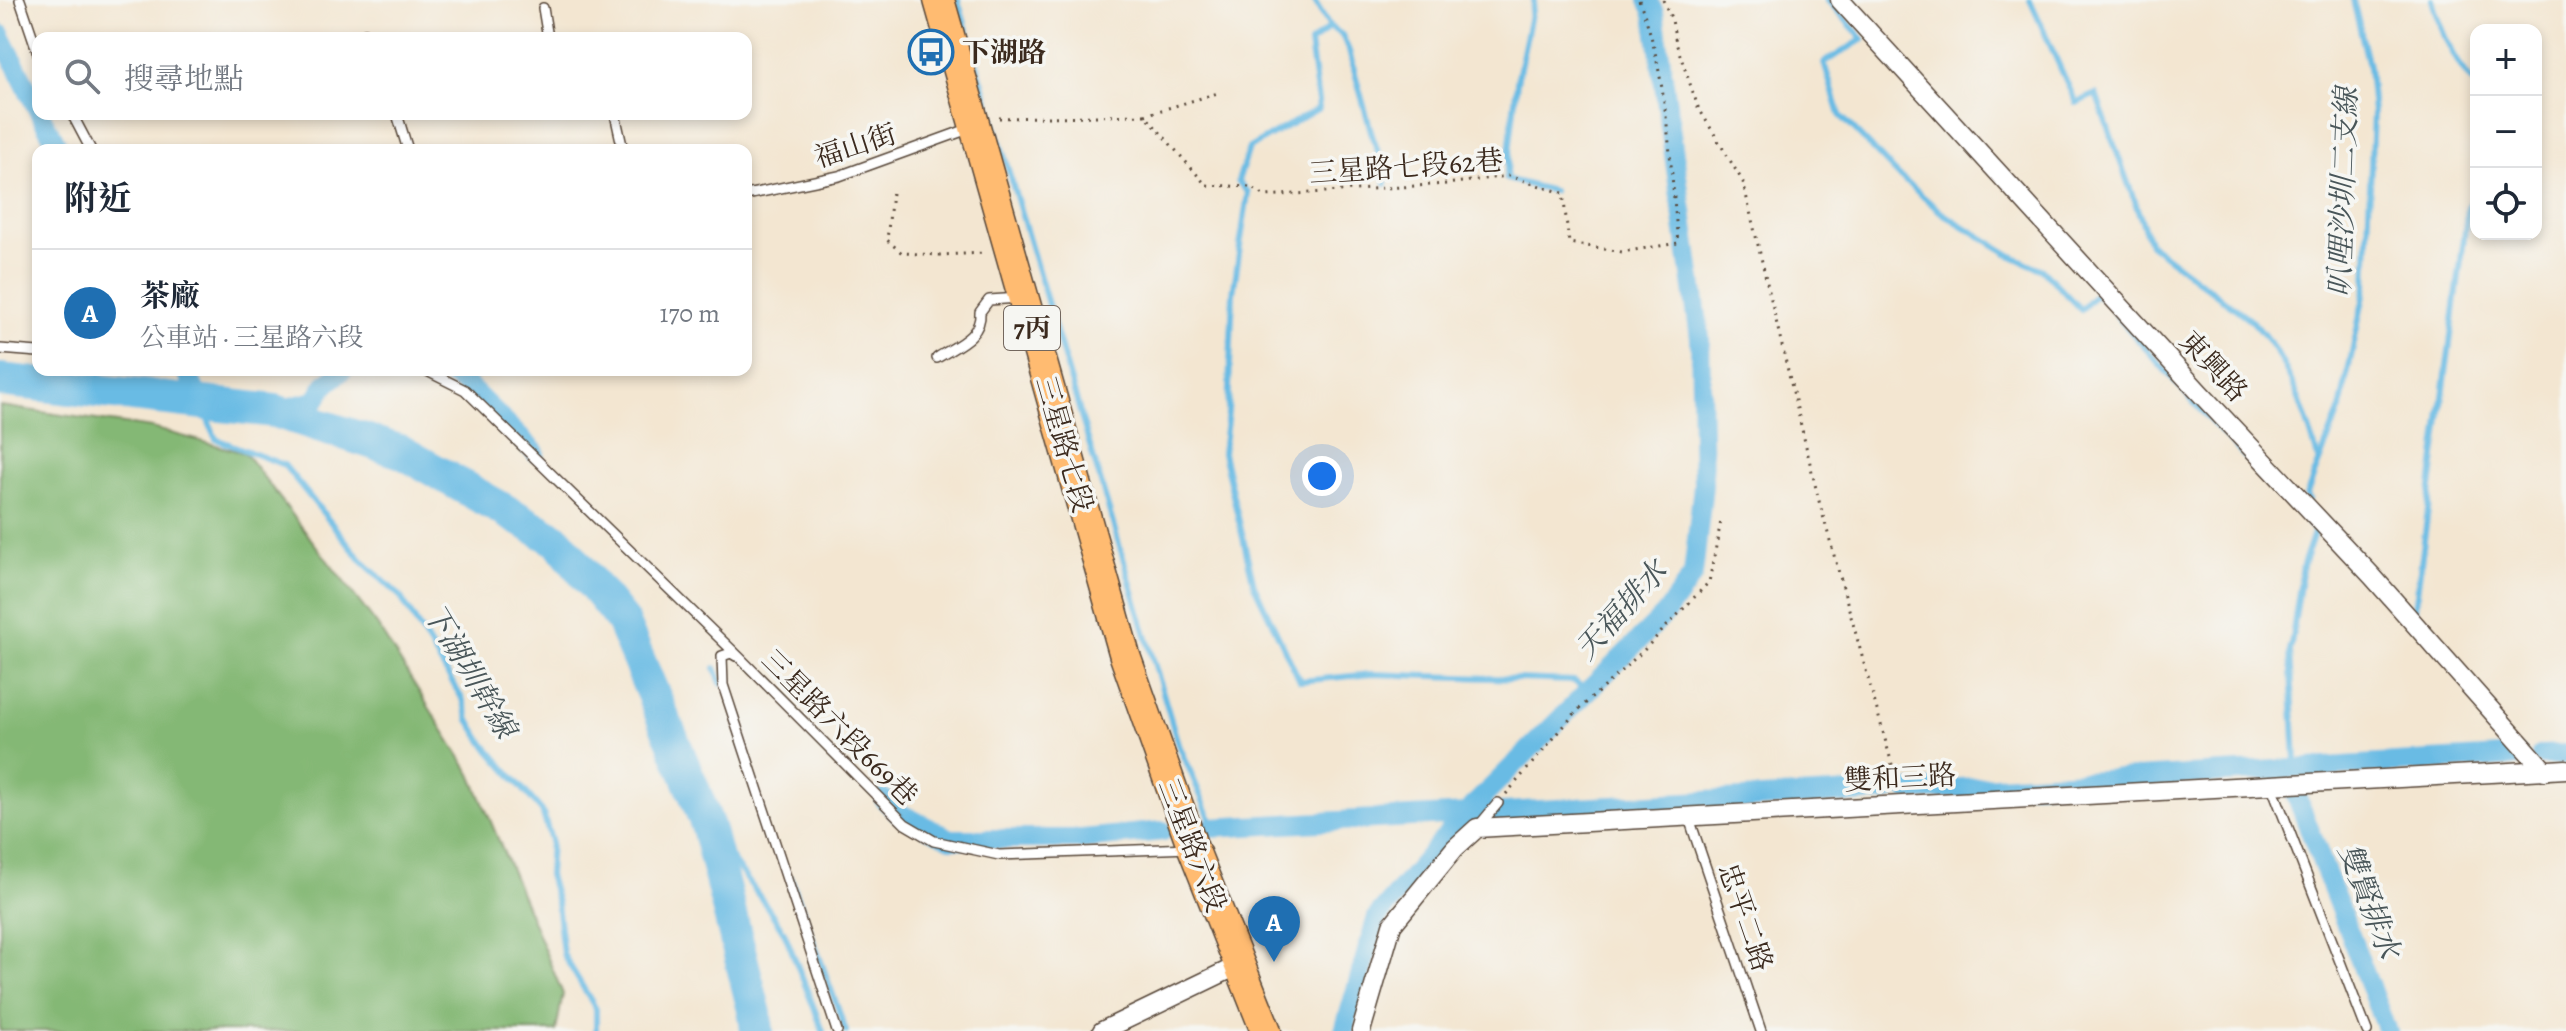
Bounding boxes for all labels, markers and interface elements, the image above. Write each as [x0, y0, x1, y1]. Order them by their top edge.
map controls [2470, 24, 2542, 240]
button: + [2470, 24, 2542, 96]
bus stop icon: 下湖路 [907, 28, 955, 76]
search box [32, 32, 752, 120]
place label: 下湖路 [962, 34, 1046, 72]
icon: search [60, 54, 104, 98]
text: 搜尋地點 [124, 59, 244, 99]
water label: 叭哩沙圳二支線 [2319, 83, 2367, 298]
button: − [2470, 96, 2542, 168]
street label: 福山街 [809, 115, 901, 177]
street label: 三星路七段62巷 [1308, 141, 1504, 193]
button: locate [2470, 168, 2542, 240]
text: 附近 [64, 175, 132, 222]
text: 茶廠 [140, 276, 200, 316]
text: A [82, 296, 98, 331]
text: 170 m [660, 296, 720, 331]
road number: 7丙 [1004, 306, 1060, 350]
text: 公車站 · 三星路六段 [140, 320, 363, 355]
street label: 東興路 [2171, 323, 2256, 410]
street label: 三星路七段 [1026, 372, 1102, 517]
your location [1302, 456, 1342, 496]
water label: 天福排水 [1566, 550, 1678, 668]
water label: 下湖圳幹線 [414, 596, 527, 748]
street label: 三星路六段669巷 [753, 641, 926, 814]
street label: 雙和三路 [1843, 756, 1957, 800]
street label: 三星路六段 [1149, 773, 1235, 918]
water label: 雙賢排水 [2329, 838, 2410, 967]
street label: 忠平二路 [1709, 858, 1781, 976]
pin: A [1248, 896, 1300, 962]

